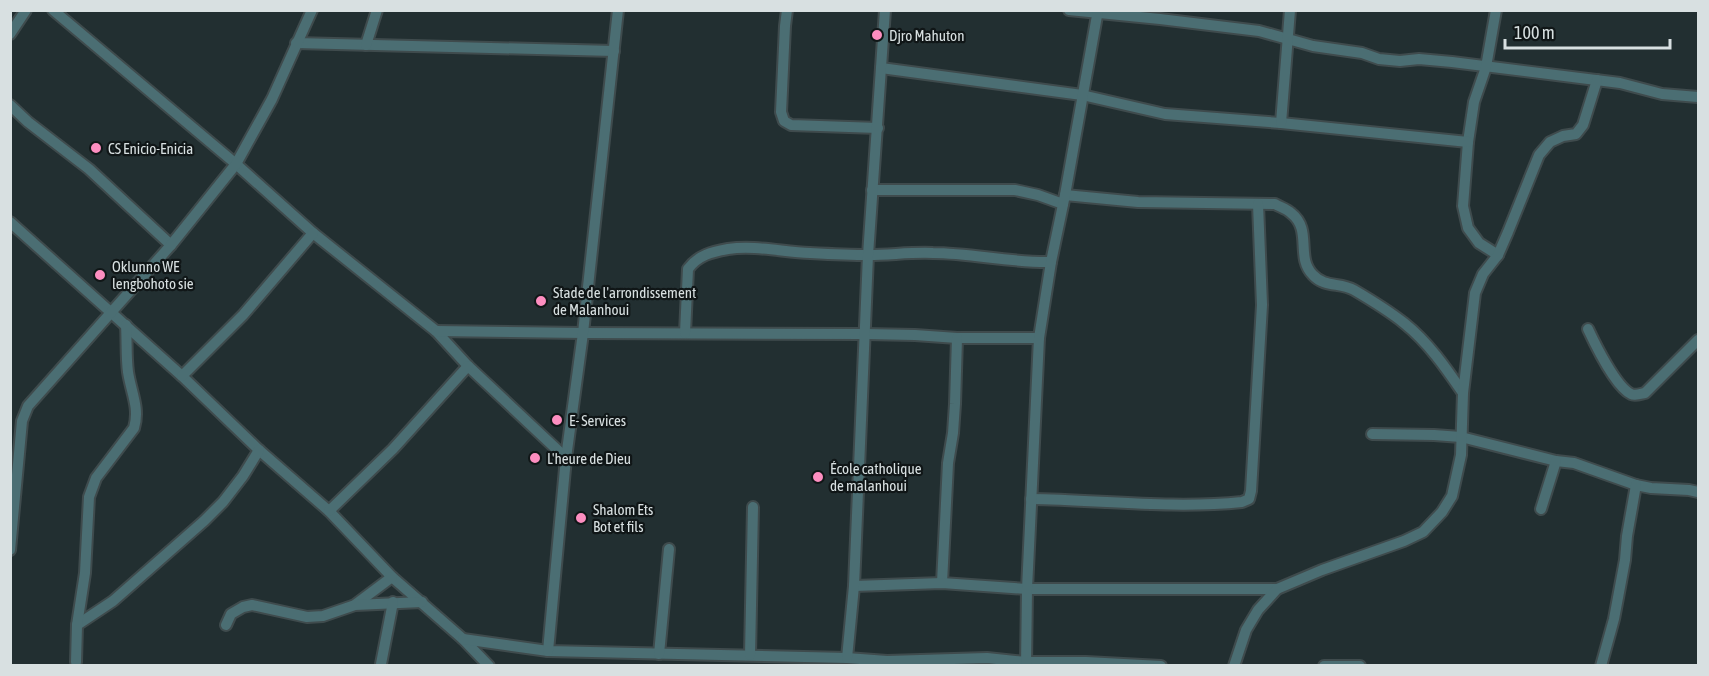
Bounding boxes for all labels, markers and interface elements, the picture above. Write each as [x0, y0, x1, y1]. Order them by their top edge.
scale bar [1505, 12, 1670, 50]
text: 100 m [1514, 22, 1555, 43]
place label: Djro Mahuton [889, 27, 964, 44]
marker: Djro Mahuton [870, 28, 884, 42]
place label: CS Enicio-Enicia [108, 140, 193, 157]
marker: CS Enicio-Enicia [89, 141, 103, 155]
place label: Oklunno WE lengbohoto sie [112, 258, 194, 292]
marker: Oklunno WE lengbohoto sie [93, 268, 107, 282]
place label: Stade de l'arrondissement de Malanhoui [553, 284, 696, 318]
marker: Stade de l'arrondissement de Malanhoui [534, 294, 548, 308]
place label: E- Services [569, 412, 626, 429]
marker: E- Services [550, 413, 564, 427]
place label: L'heure de Dieu [547, 450, 631, 467]
marker: L'heure de Dieu [528, 451, 542, 465]
place label: École catholique de malanhoui [830, 460, 922, 494]
marker: École catholique de malanhoui [811, 470, 825, 484]
place label: Shalom Ets Bot et fils [593, 501, 653, 535]
marker: Shalom Ets Bot et fils [574, 511, 588, 525]

